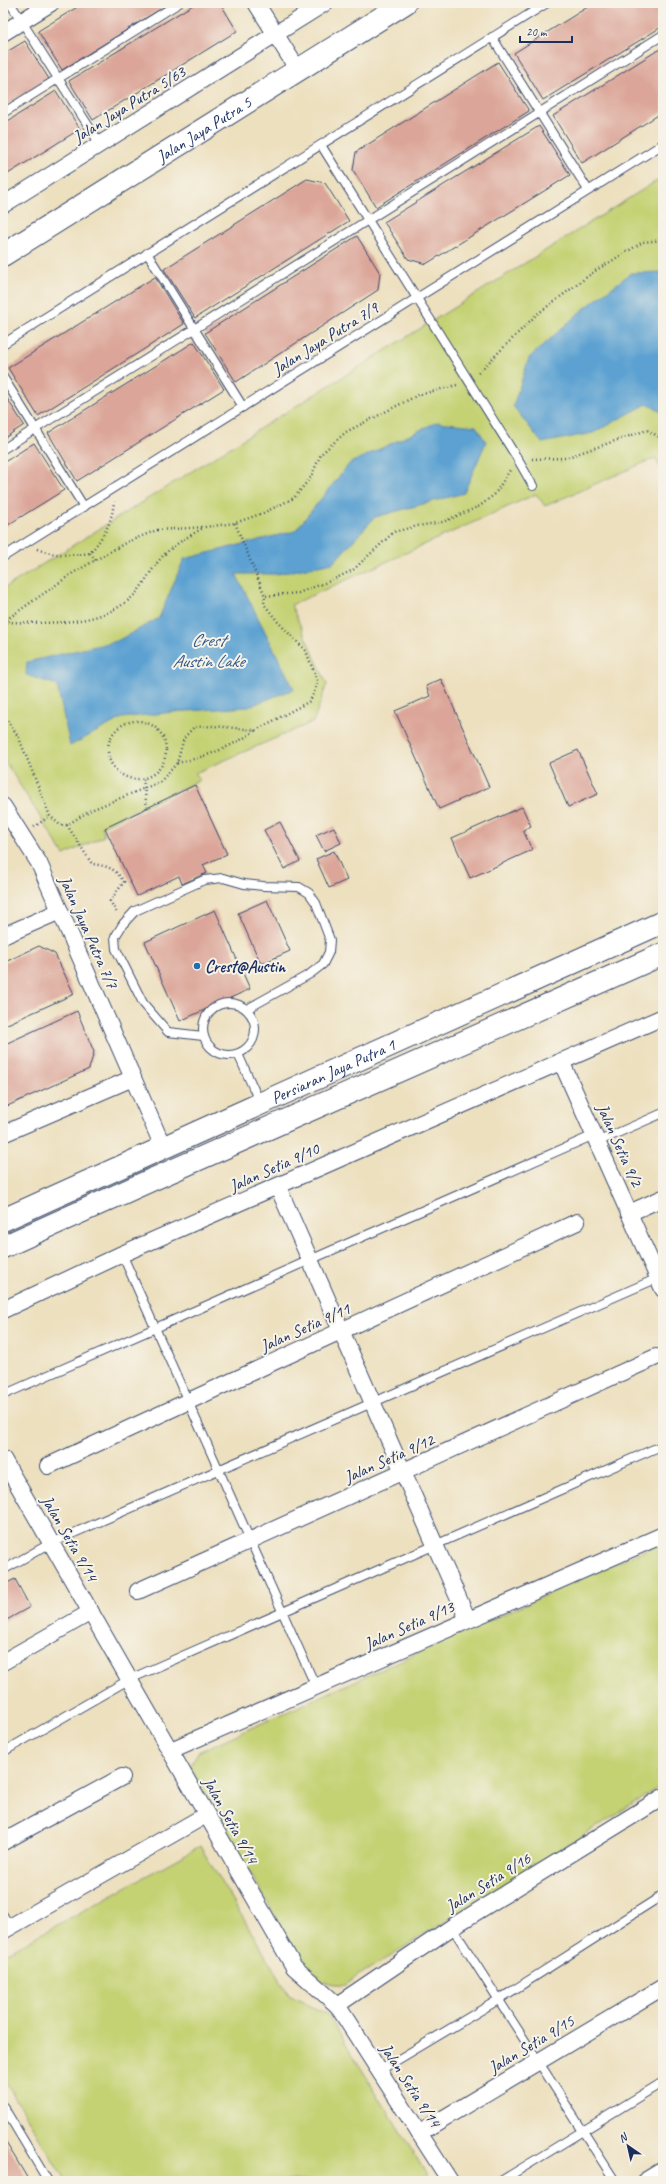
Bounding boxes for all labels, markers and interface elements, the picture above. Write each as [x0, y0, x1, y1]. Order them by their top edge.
scale bar [520, 18, 572, 44]
text: 20 m [526, 24, 548, 40]
street label: Jalan Jaya Putra 5/63 [68, 61, 191, 148]
street label: Jalan Jaya Putra 5 [152, 91, 257, 168]
street label: Jalan Jaya Putra 7/9 [267, 297, 383, 380]
water label: Crest Austin Lake [172, 629, 247, 672]
street label: Jalan Jaya Putra 7/7 [54, 872, 123, 993]
place label: Crest@Austin [205, 956, 286, 977]
marker: Crest@Austin [192, 961, 202, 971]
street label: Persiaran Jaya Putra 1 [268, 1034, 400, 1109]
street label: Jalan Setia 9/2 [592, 1100, 648, 1191]
street label: Jalan Setia 9/10 [225, 1138, 324, 1197]
street label: Jalan Setia 9/11 [256, 1298, 355, 1357]
street label: Jalan Setia 9/12 [340, 1429, 439, 1488]
street label: Jalan Setia 9/14 [36, 1491, 104, 1587]
street label: Jalan Setia 9/13 [360, 1596, 459, 1655]
street label: Jalan Setia 9/14 [198, 1772, 264, 1869]
street label: Jalan Setia 9/16 [441, 1847, 536, 1917]
street label: Jalan Setia 9/15 [484, 2010, 579, 2079]
street label: Jalan Setia 9/14 [375, 2038, 447, 2133]
north arrow [608, 2126, 648, 2166]
text: N [616, 2129, 631, 2145]

